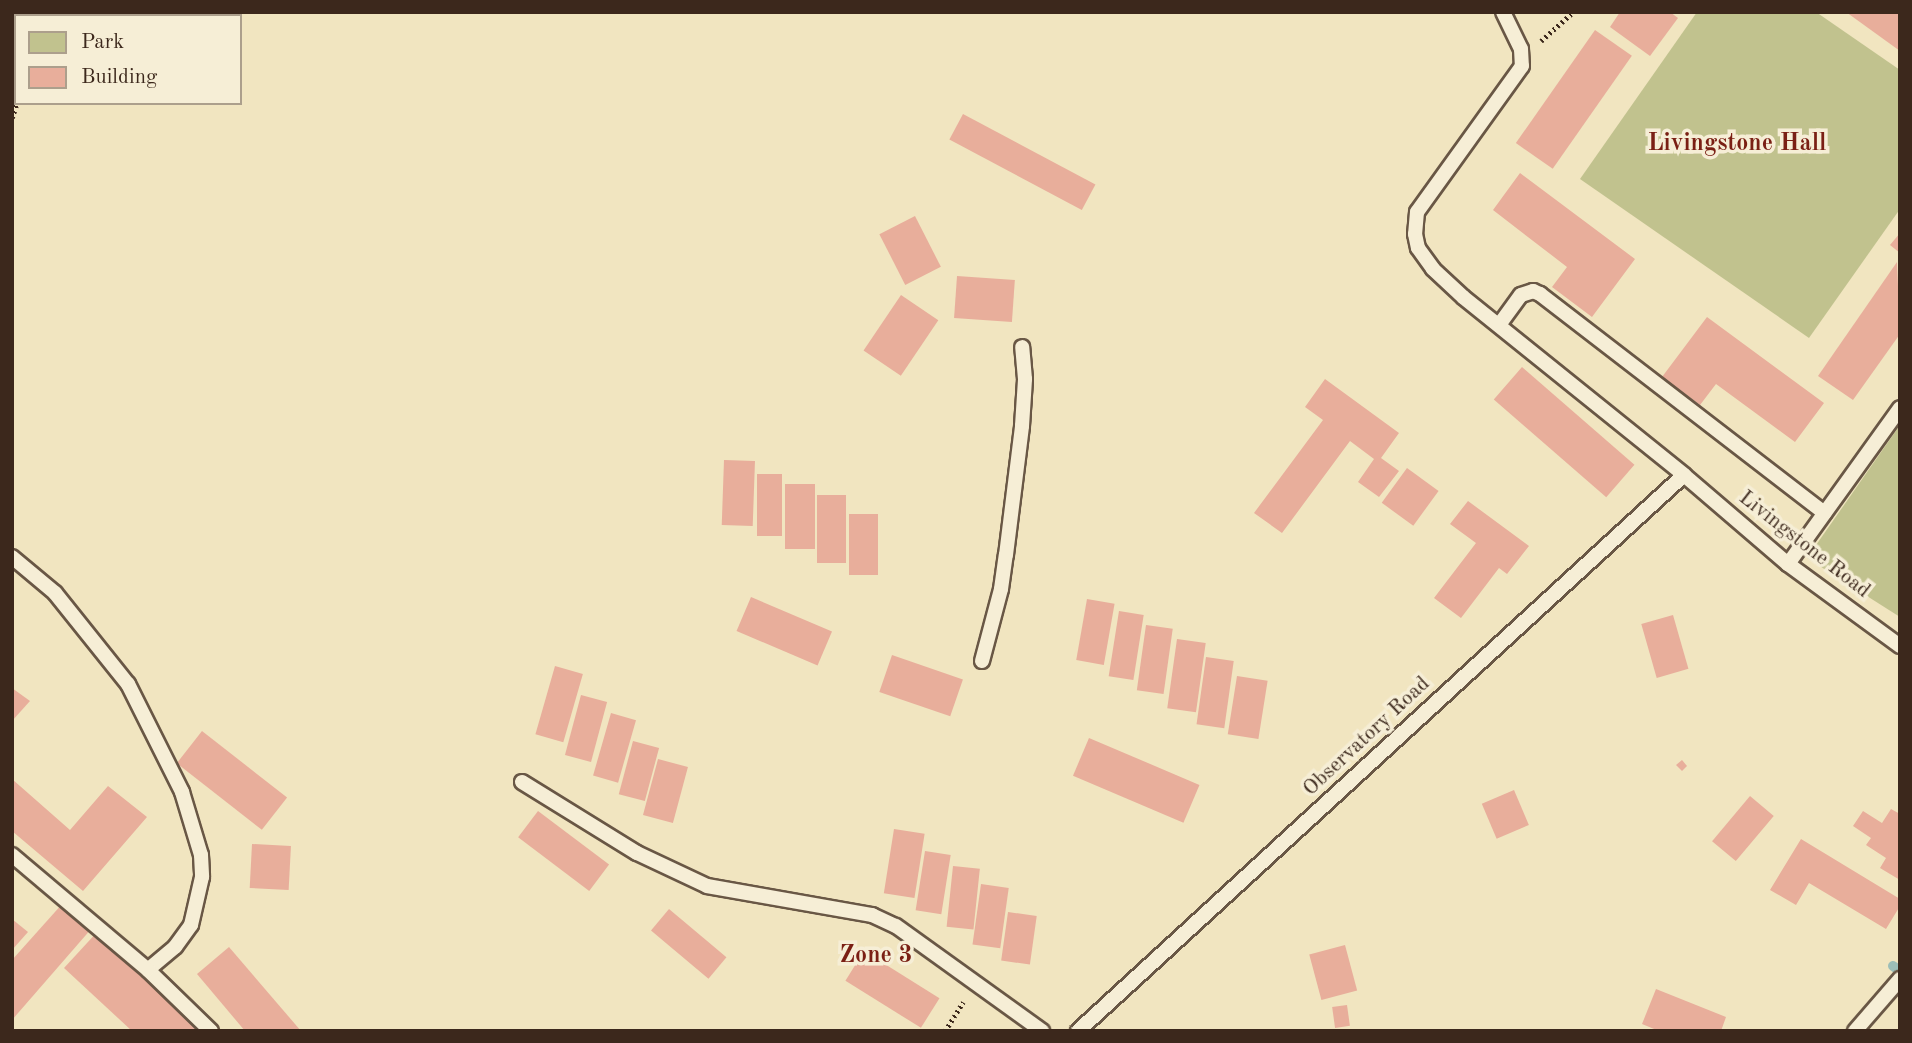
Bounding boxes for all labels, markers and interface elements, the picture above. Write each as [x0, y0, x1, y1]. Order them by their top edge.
legend [14, 14, 242, 105]
text: Park [81, 32, 124, 53]
text: Building [81, 67, 157, 88]
district label: Livingstone Hall [1648, 131, 1826, 159]
street label: Livingstone Road [1733, 486, 1875, 604]
street label: Observatory Road [1298, 672, 1436, 802]
district label: Zone 3 [839, 943, 913, 971]

